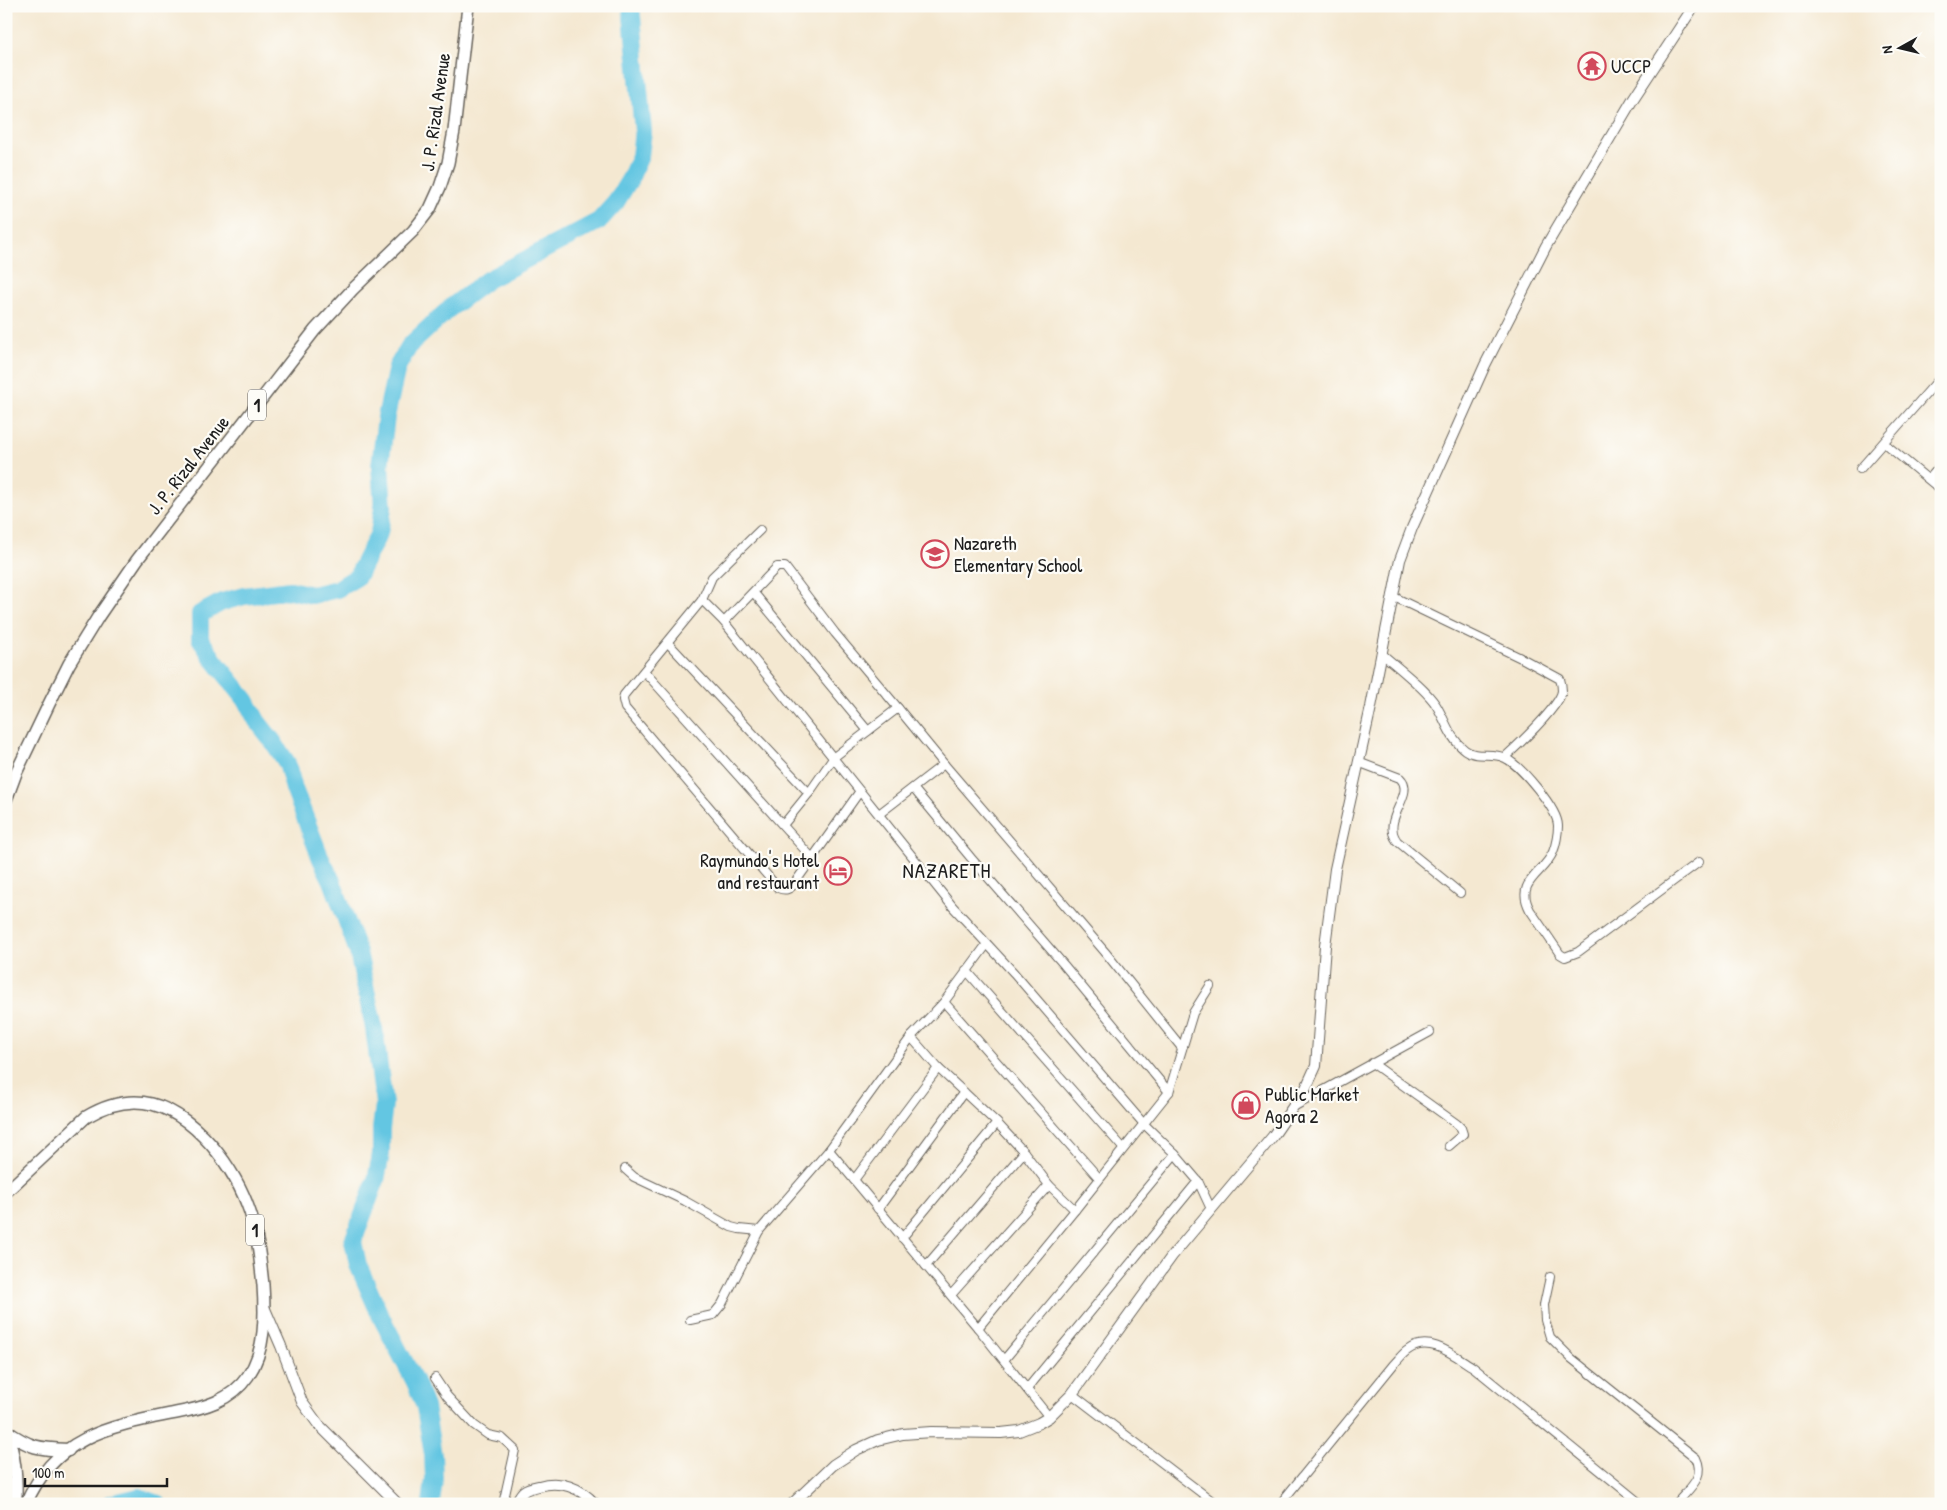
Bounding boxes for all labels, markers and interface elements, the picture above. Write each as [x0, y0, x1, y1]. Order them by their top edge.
north arrow [1874, 22, 1924, 72]
text: N [1877, 44, 1897, 55]
street label: J. P. Rizal Avenue [414, 51, 456, 173]
temple icon: UCCP [1577, 51, 1607, 81]
place label: UCCP [1611, 53, 1651, 79]
road number: 1 [248, 390, 266, 420]
street label: J. P. Rizal Avenue [141, 410, 235, 520]
place label: Nazareth Elementary School [954, 530, 1083, 578]
school or university icon: Nazareth Elementary School [920, 539, 950, 569]
place label: Raymundo's Hotel and restaurant [700, 847, 820, 895]
hotel icon: Raymundo's Hotel and restaurant [823, 856, 853, 886]
district label: NAZARETH [903, 856, 991, 885]
place label: Public Market Agora 2 [1265, 1081, 1359, 1129]
shop icon: Public Market Agora 2 [1231, 1090, 1261, 1120]
road number: 1 [246, 1214, 264, 1246]
scale bar [25, 1455, 168, 1487]
text: 100 m [32, 1462, 65, 1483]

